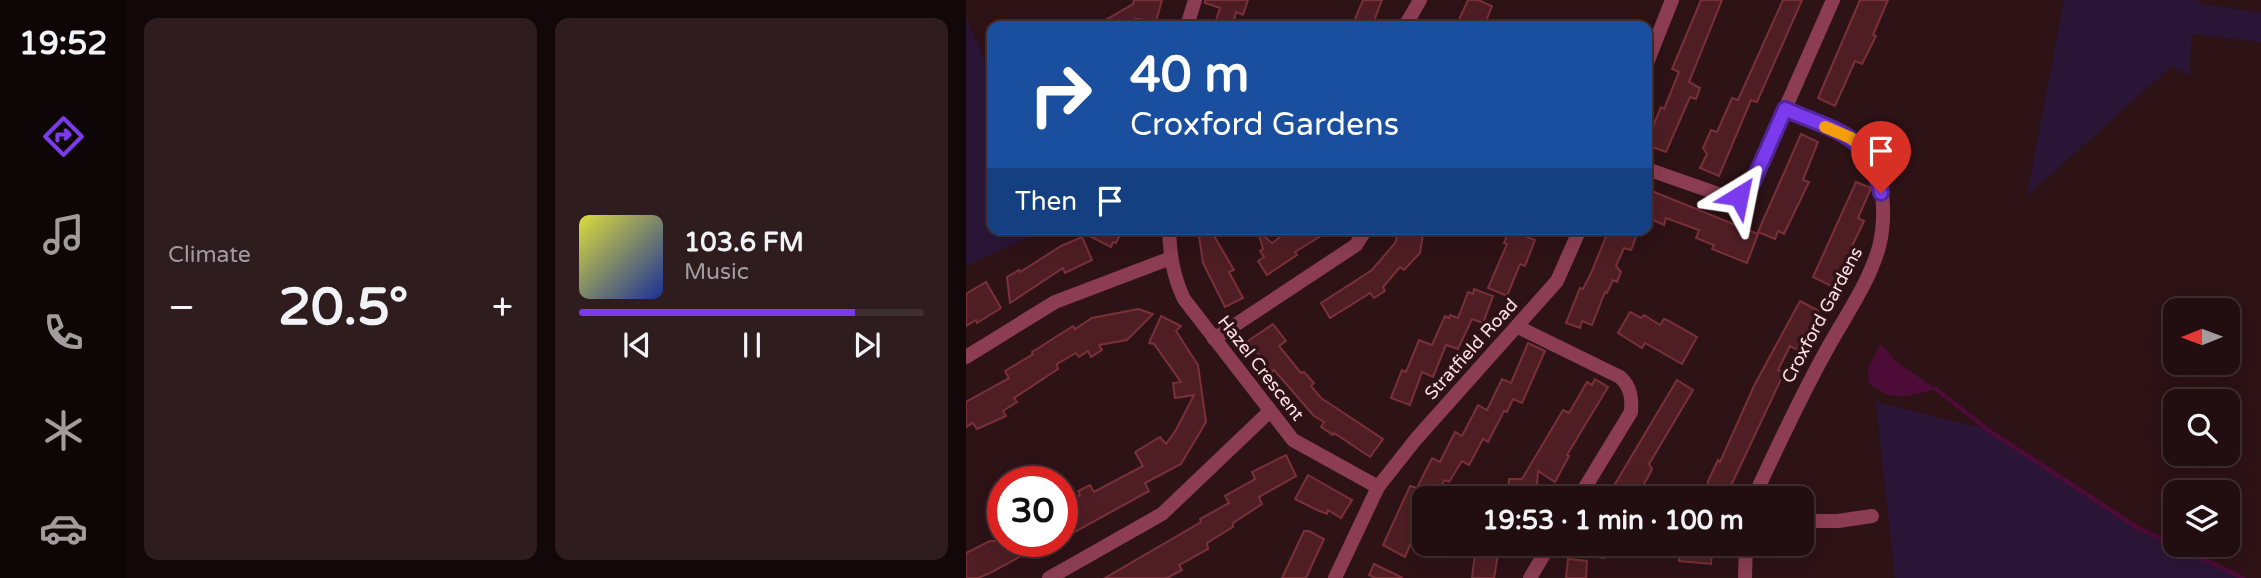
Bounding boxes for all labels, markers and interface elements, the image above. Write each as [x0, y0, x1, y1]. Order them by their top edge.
text: 19:52 [19, 25, 107, 63]
text: 40 m [1130, 46, 1249, 105]
icon: right [1015, 49, 1106, 140]
text: Croxford Gardens [1130, 106, 1399, 144]
icon: directions [39, 112, 88, 161]
pin [1851, 121, 1911, 193]
icon: arrive [1862, 132, 1900, 170]
position arrow [1702, 159, 1776, 233]
icon: arrive [1091, 182, 1129, 220]
text: Then [1015, 186, 1077, 217]
icon: music [39, 210, 88, 259]
text: 103.6 FM [684, 227, 804, 258]
text: Climate [168, 241, 251, 269]
street label: Croxford Gardens [1777, 243, 1867, 387]
text: Music [684, 258, 749, 286]
text: 20.5° [278, 276, 408, 339]
text: − [168, 285, 195, 331]
text: + [492, 285, 513, 331]
street label: Stratfield Road [1420, 294, 1522, 404]
north arrow [2163, 298, 2240, 374]
map controls [2163, 298, 2240, 557]
icon: phone [39, 308, 88, 357]
street label: Hazel Crescent [1213, 311, 1309, 425]
icon: previous [618, 326, 656, 364]
icon: pause [733, 326, 771, 364]
icon: next [848, 326, 886, 364]
button: search [2163, 389, 2240, 466]
icon: climate [39, 406, 88, 455]
speed limit sign: 30 [987, 466, 1078, 557]
button: layers [2163, 480, 2240, 557]
icon: car [39, 504, 88, 553]
text: 19:53 · 1 min · 100 m [1482, 505, 1744, 536]

